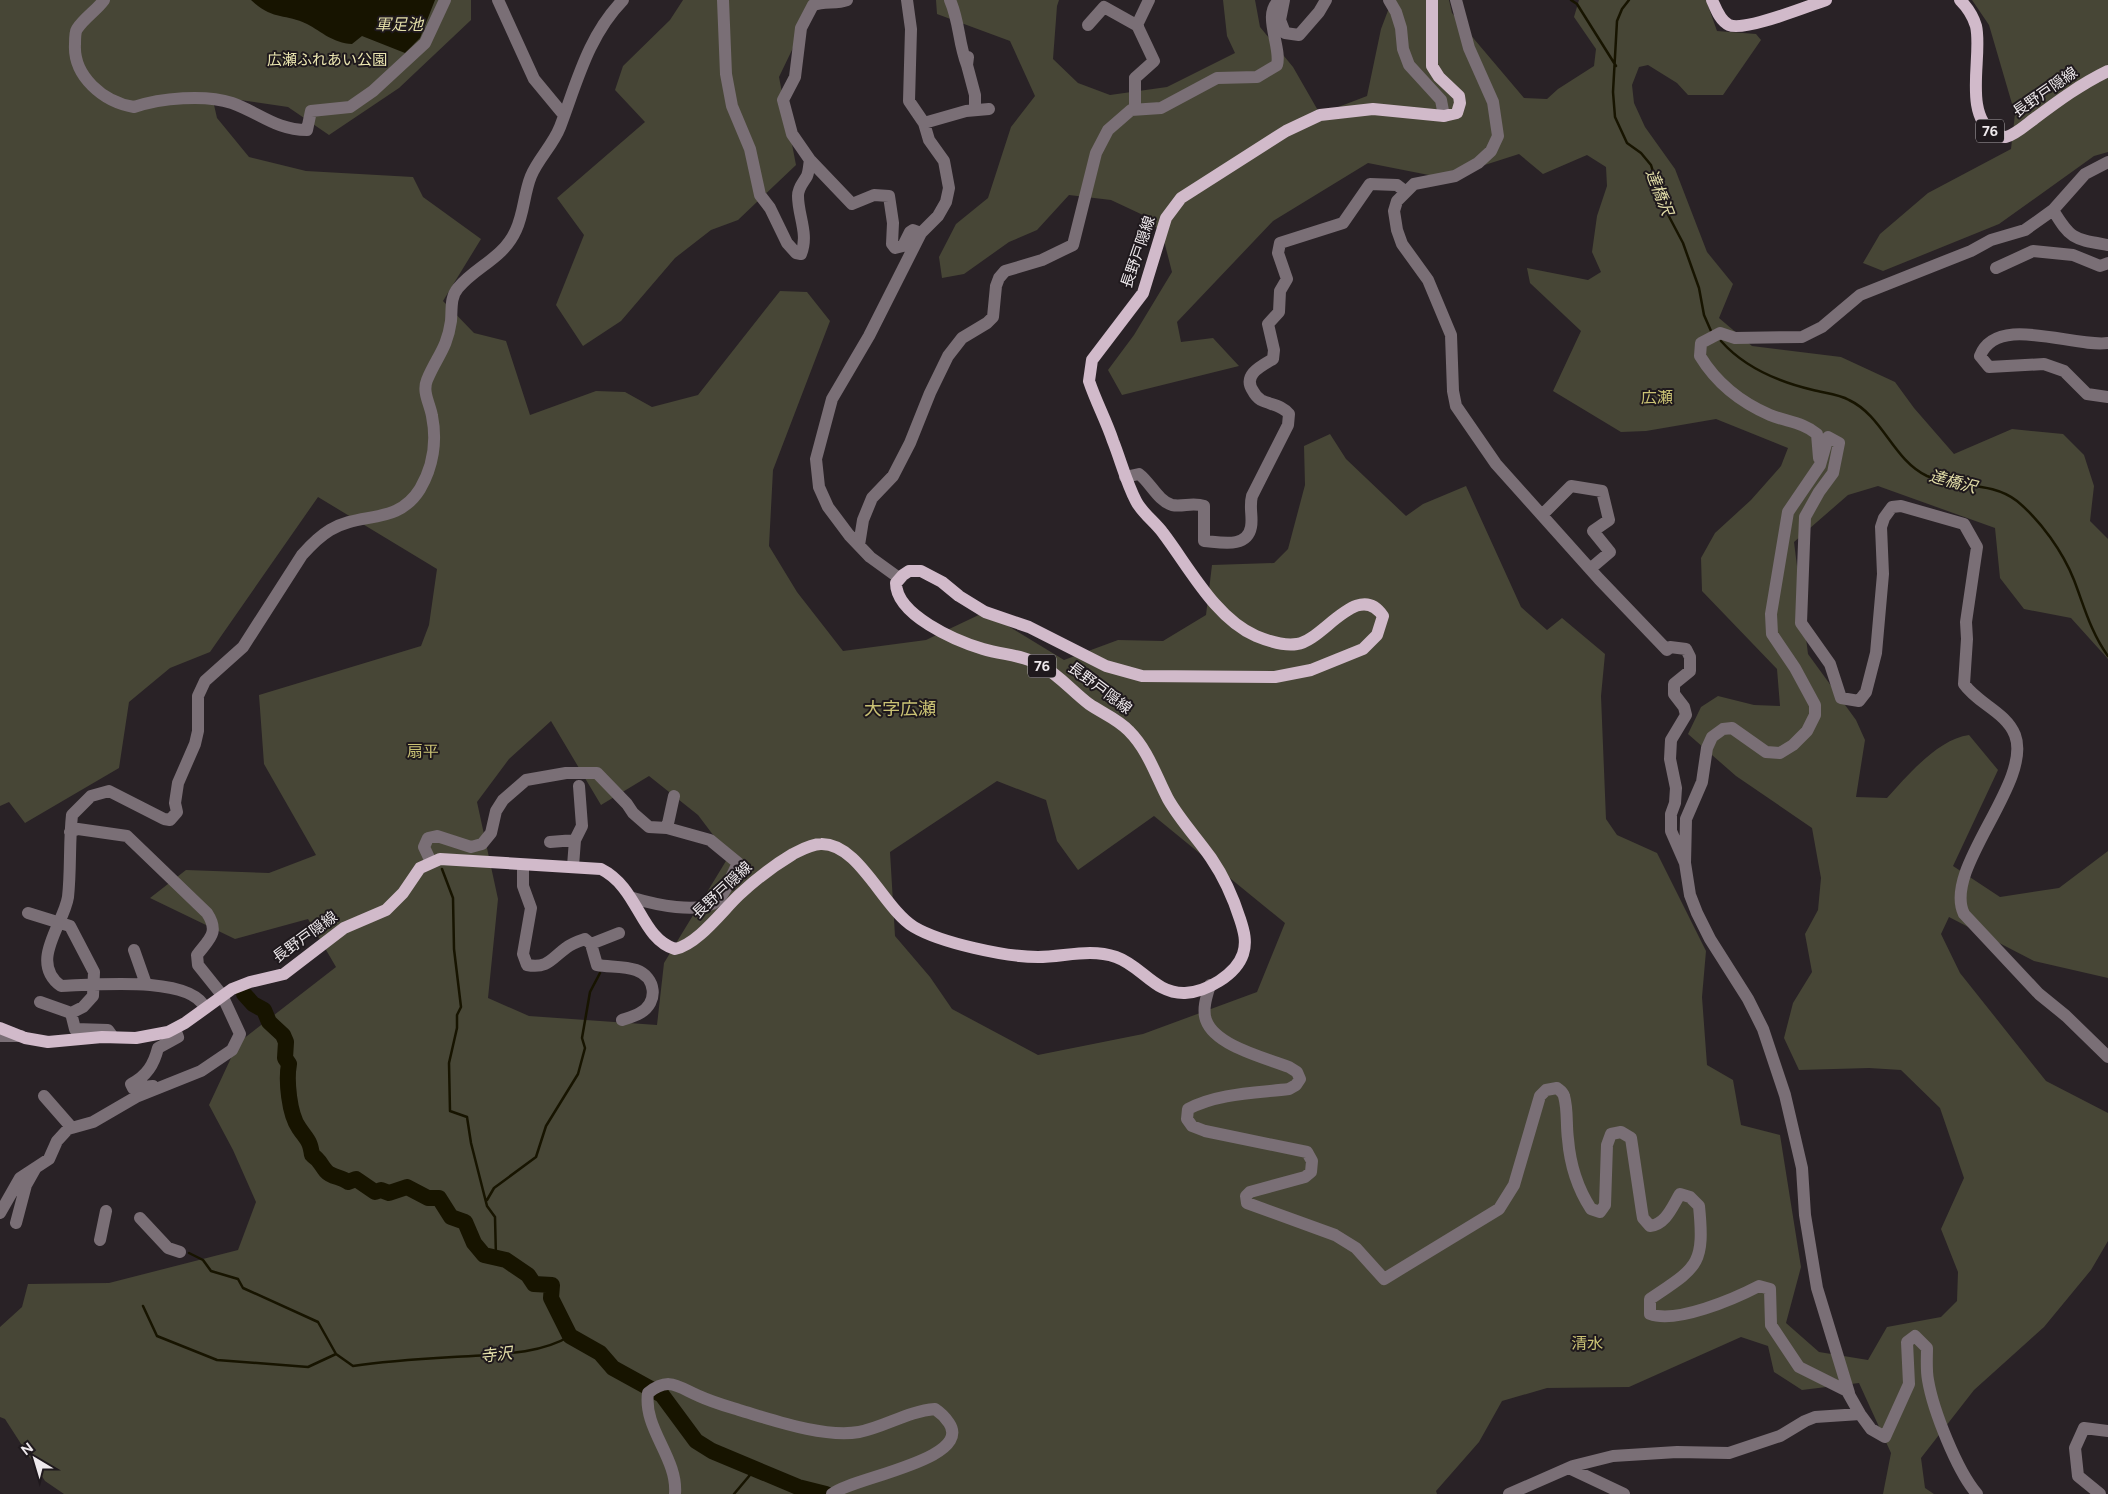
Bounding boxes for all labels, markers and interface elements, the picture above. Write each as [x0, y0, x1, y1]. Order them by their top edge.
water label: 軍足池 [375, 15, 425, 34]
park label: 広瀬ふれあい公園 [267, 51, 387, 69]
street label: 長野戸隠線 [2009, 63, 2081, 121]
road number: 76 [1976, 120, 2004, 142]
water label: 達橋沢 [1642, 166, 1678, 220]
street label: 長野戸隠線 [1117, 214, 1159, 290]
district label: 広瀬 [1641, 388, 1673, 407]
water label: 達橋沢 [1927, 466, 1980, 497]
road number: 76 [1028, 654, 1056, 678]
street label: 長野戸隠線 [1065, 658, 1135, 718]
district label: 大字広瀬 [864, 698, 936, 720]
district label: 扇平 [407, 742, 439, 761]
street label: 長野戸隠線 [688, 858, 756, 922]
street label: 長野戸隠線 [269, 908, 341, 966]
district label: 清水 [1571, 1334, 1603, 1353]
water label: 寺沢 [479, 1343, 515, 1366]
north arrow [10, 1434, 60, 1484]
text: N [18, 1439, 37, 1459]

